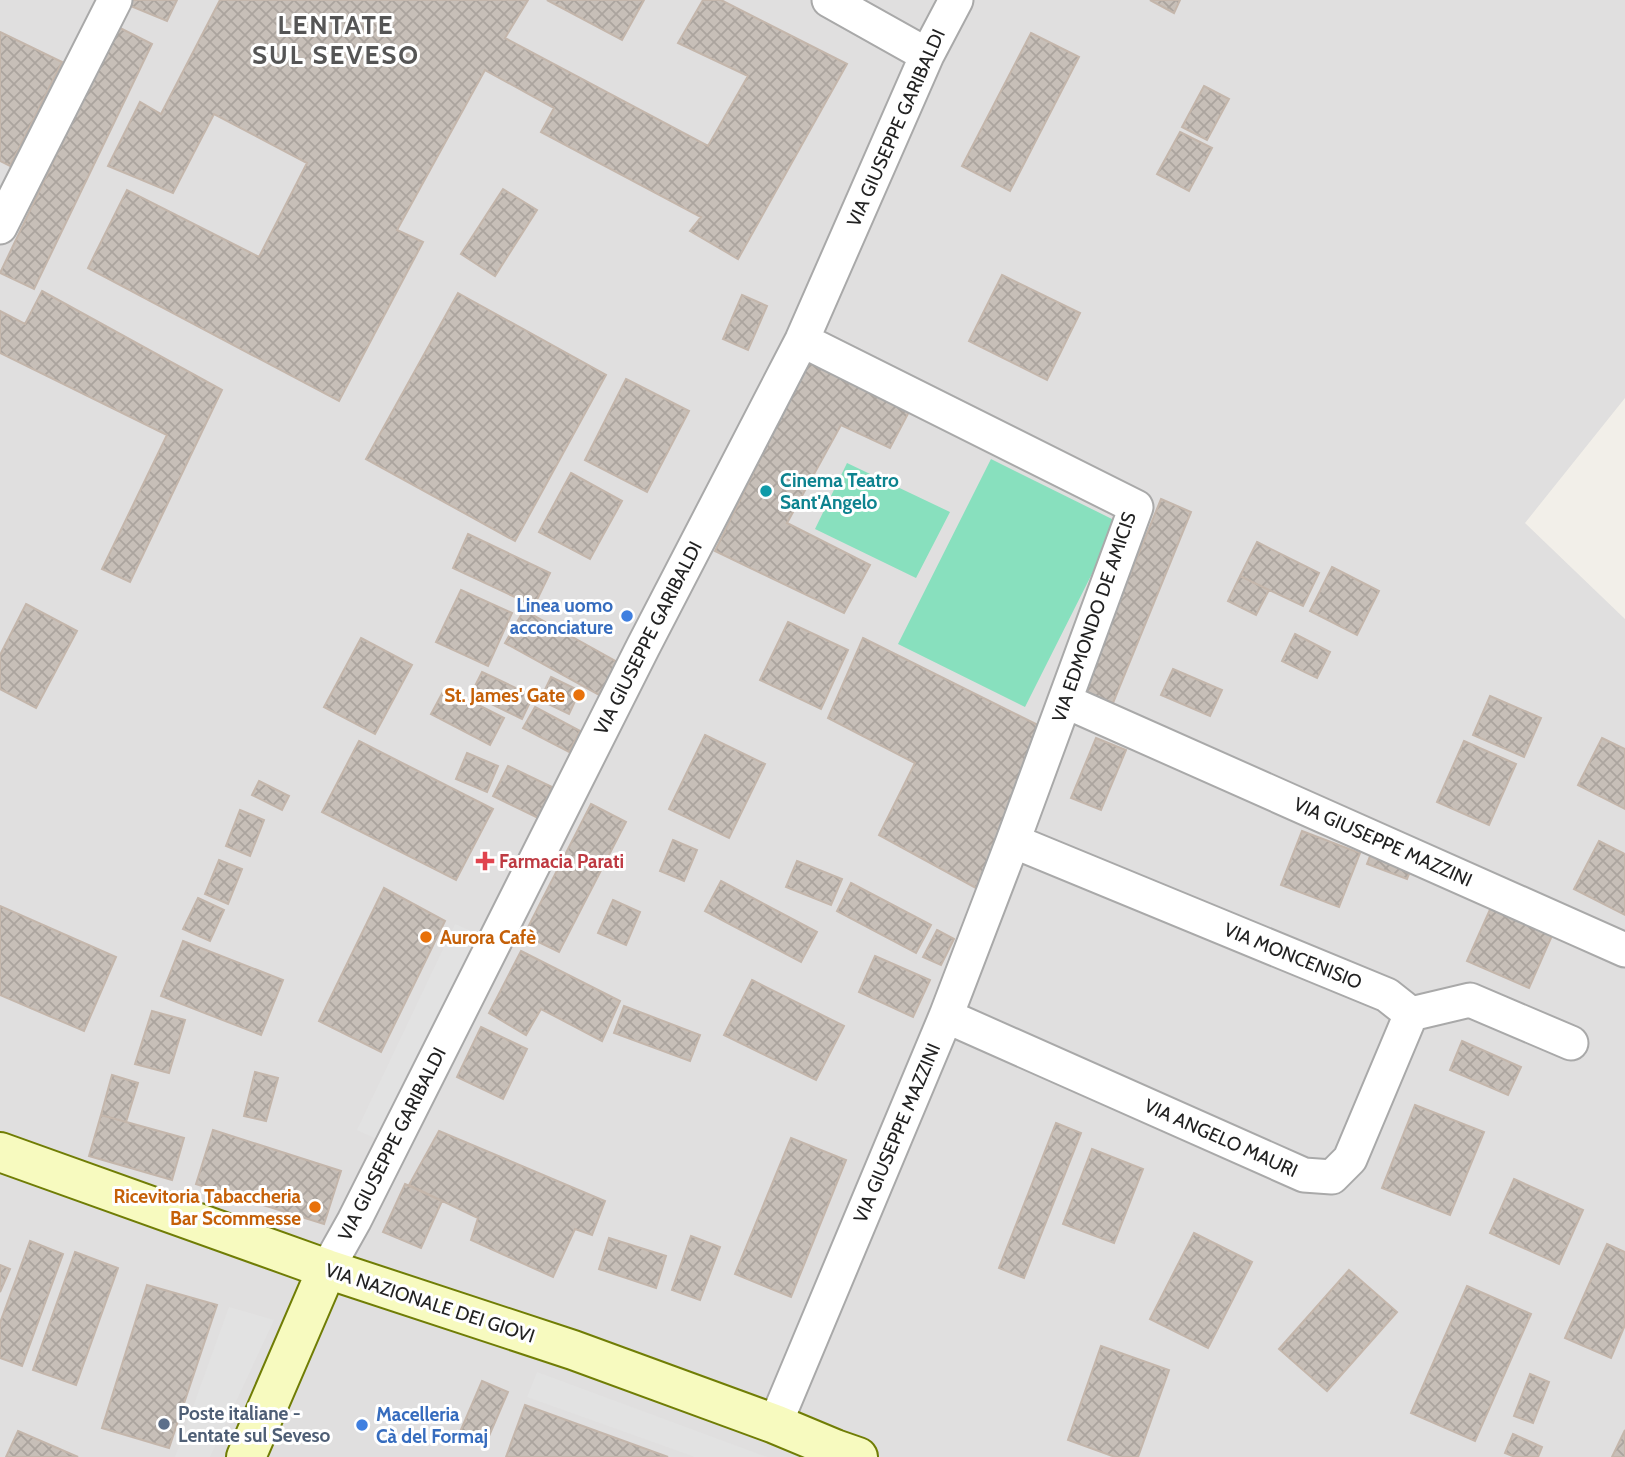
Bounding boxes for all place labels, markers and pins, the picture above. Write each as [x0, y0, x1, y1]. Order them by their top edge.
place label: Cinema Teatro Sant'Angelo [780, 469, 899, 514]
marker: Cinema Teatro Sant'Angelo [758, 483, 774, 499]
place label: Linea uomo acconciature [510, 594, 613, 639]
marker: Linea uomo acconciature [619, 608, 635, 624]
place label: St. James' Gate [444, 684, 565, 707]
marker: St. James' Gate [571, 687, 587, 703]
place label: Farmacia Parati [499, 850, 624, 873]
marker: Farmacia Parati [477, 853, 493, 869]
place label: Aurora Cafè [440, 926, 536, 949]
marker: Aurora Cafè [418, 929, 434, 945]
place label: Ricevitoria Tabaccheria Bar Scommesse [113, 1185, 302, 1230]
marker: Ricevitoria Tabaccheria Bar Scommesse [307, 1199, 323, 1215]
place label: Poste italiane - Lentate sul Seveso [178, 1402, 331, 1447]
place label: Macelleria Cà del Formaj [376, 1403, 488, 1448]
marker: Poste italiane - Lentate sul Seveso [156, 1416, 172, 1432]
marker: Macelleria Cà del Formaj [354, 1417, 370, 1433]

